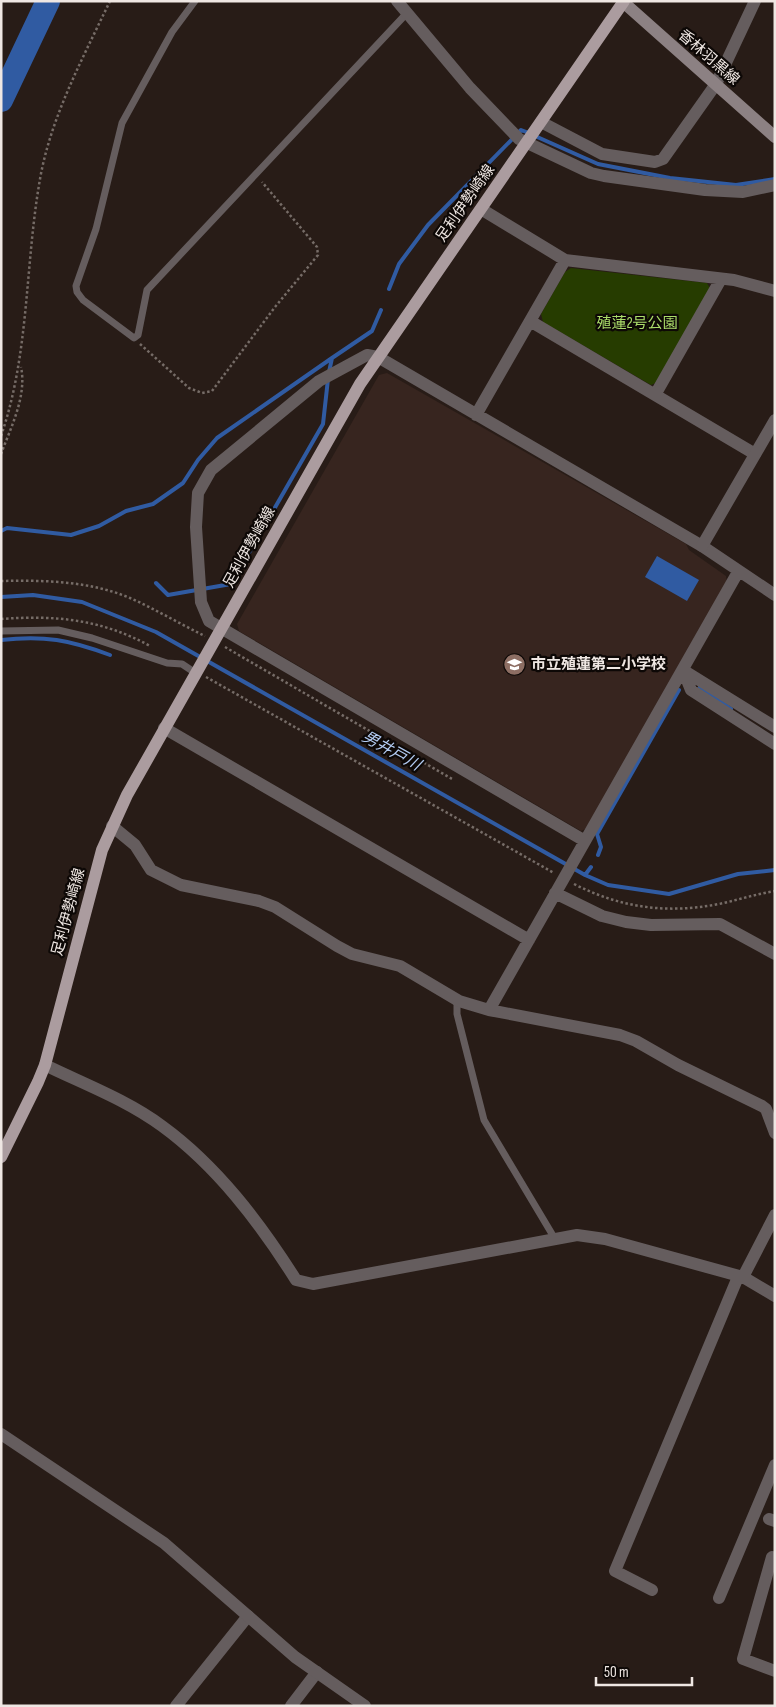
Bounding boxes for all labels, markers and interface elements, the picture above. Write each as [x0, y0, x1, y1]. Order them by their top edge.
street label: 香林羽黒線 [674, 26, 743, 89]
street label: 足利伊勢崎線 [432, 161, 499, 246]
park label: 殖蓮2号公園 [596, 314, 678, 333]
street label: 足利伊勢崎線 [219, 503, 280, 591]
school or university icon: 市立殖蓮第二小学校 [503, 652, 527, 676]
place label: 市立殖蓮第二小学校 [531, 655, 666, 674]
water label: 男井戸川 [359, 727, 426, 776]
street label: 足利伊勢崎線 [48, 866, 89, 958]
scale bar [596, 1654, 692, 1686]
text: 50 m [604, 1663, 629, 1682]

